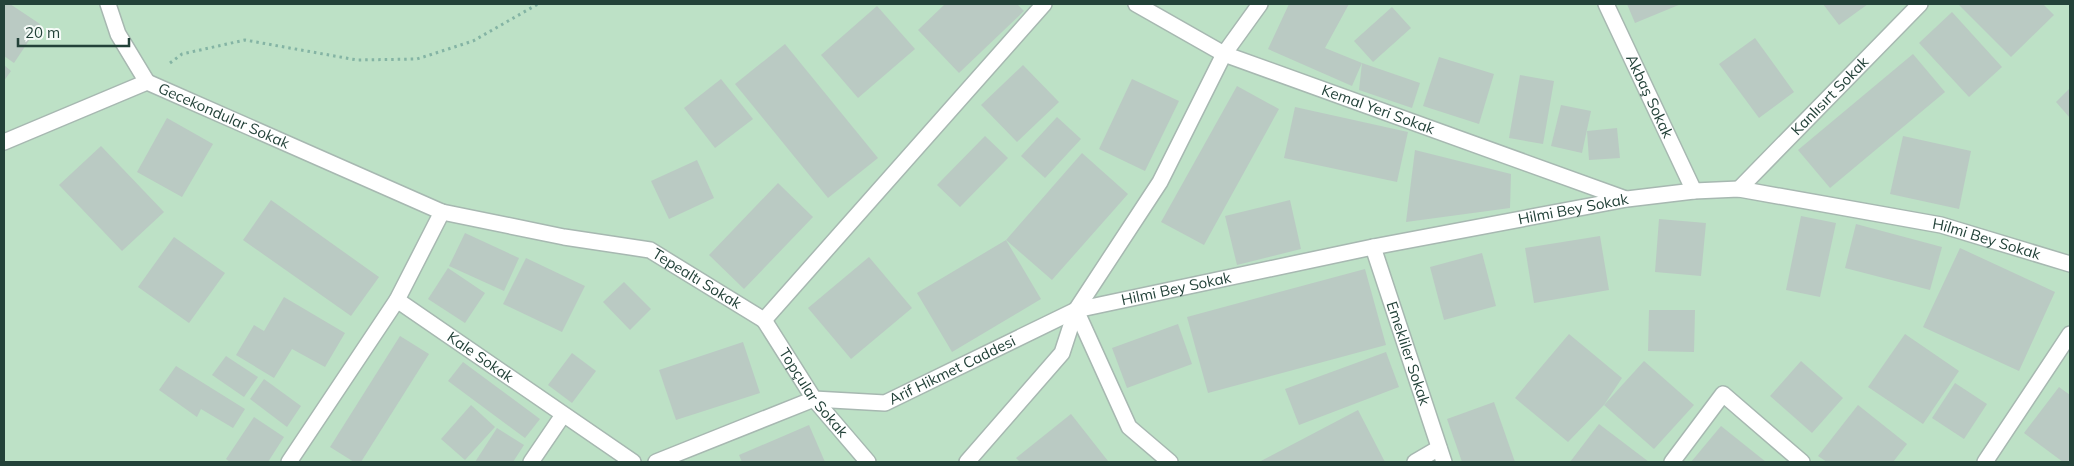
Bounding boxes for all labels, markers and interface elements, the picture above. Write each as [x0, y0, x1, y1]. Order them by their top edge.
scale bar [18, 15, 129, 47]
text: 20 m [25, 23, 60, 42]
street label: Akbaş Sokak [1622, 51, 1678, 141]
street label: Kanlısırt Sokak [1787, 52, 1873, 139]
street label: Gecekondular Sokak [155, 78, 293, 153]
street label: Kemal Yeri Sokak [1319, 80, 1438, 138]
street label: Hilmi Bey Sokak [1516, 189, 1630, 228]
street label: Hilmi Bey Sokak [1931, 214, 2043, 264]
street label: Tepealtı Sokak [649, 244, 745, 313]
street label: Hilmi Bey Sokak [1119, 267, 1233, 309]
street label: Emekliler Sokak [1383, 299, 1435, 408]
street label: Kale Sokak [444, 327, 518, 386]
street label: Arif Hikmet Caddesi [886, 331, 1019, 409]
street label: Topçular Sokak [775, 344, 853, 441]

